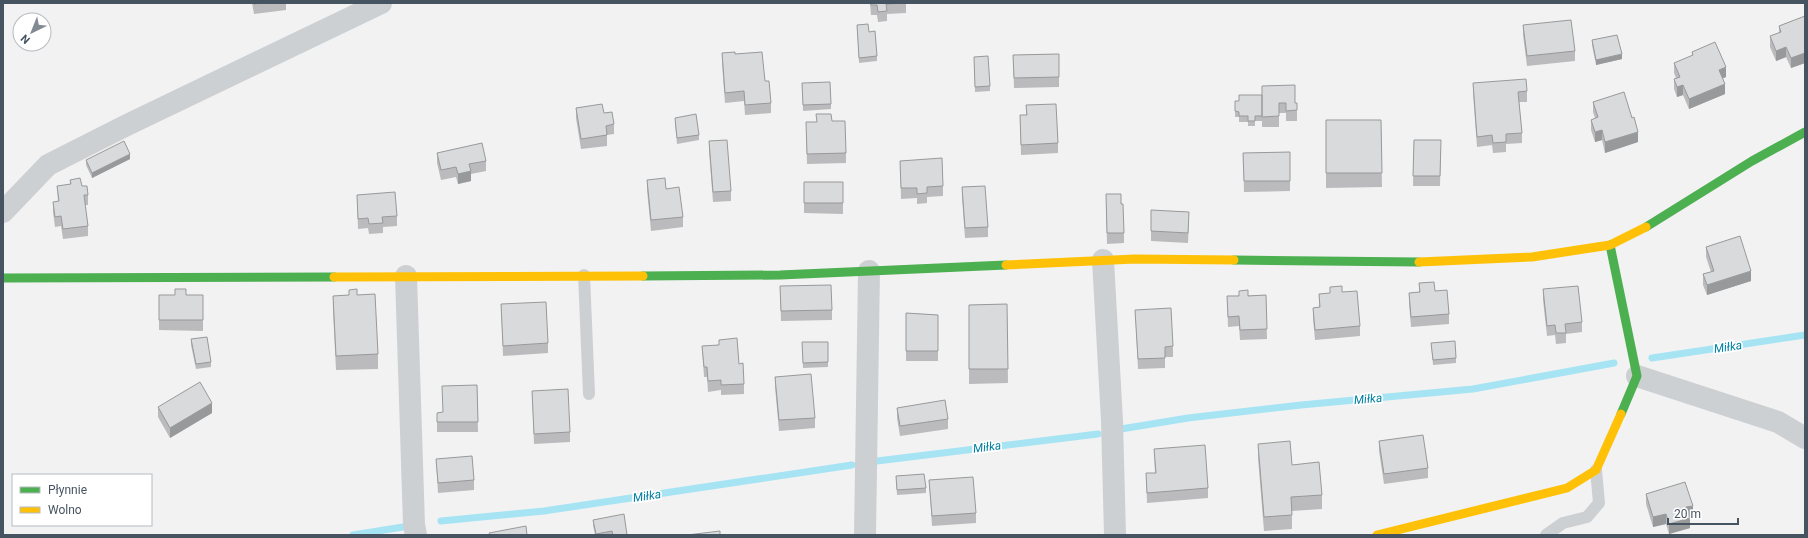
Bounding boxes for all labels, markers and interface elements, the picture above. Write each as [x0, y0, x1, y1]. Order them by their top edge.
north arrow [12, 12, 52, 52]
text: N [18, 31, 33, 46]
water label: Miłka [1713, 338, 1743, 356]
water label: Miłka [1353, 391, 1383, 407]
water label: Miłka [972, 438, 1002, 456]
legend [12, 474, 152, 526]
text: Płynnie [48, 483, 87, 497]
water label: Miłka [632, 487, 662, 505]
scale bar [1668, 500, 1738, 526]
text: Wolno [48, 503, 82, 517]
text: 20 m [1674, 507, 1701, 521]

